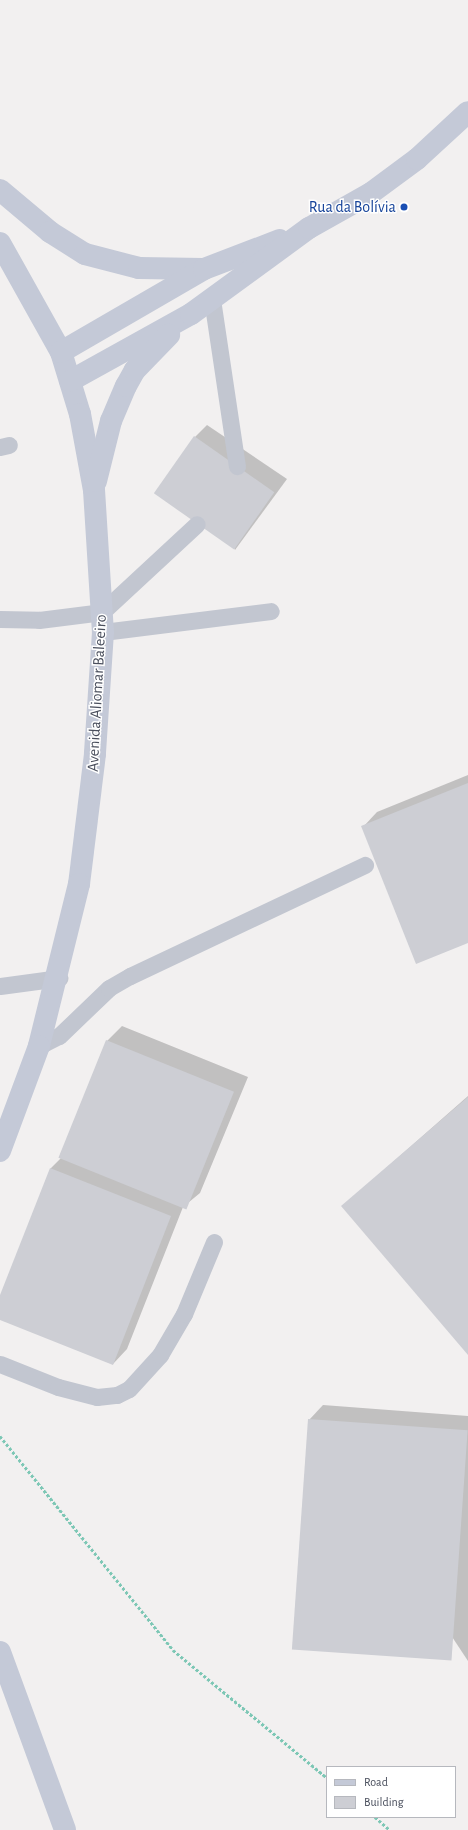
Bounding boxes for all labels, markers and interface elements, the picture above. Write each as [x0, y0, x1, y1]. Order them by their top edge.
place label: Rua da Bolívia [309, 197, 396, 217]
marker: Rua da Bolívia [399, 202, 409, 212]
street label: Avenida Aliomar Baleeiro [83, 614, 111, 772]
legend [326, 1766, 456, 1818]
text: Road [364, 1776, 388, 1788]
text: Building [364, 1796, 404, 1808]

